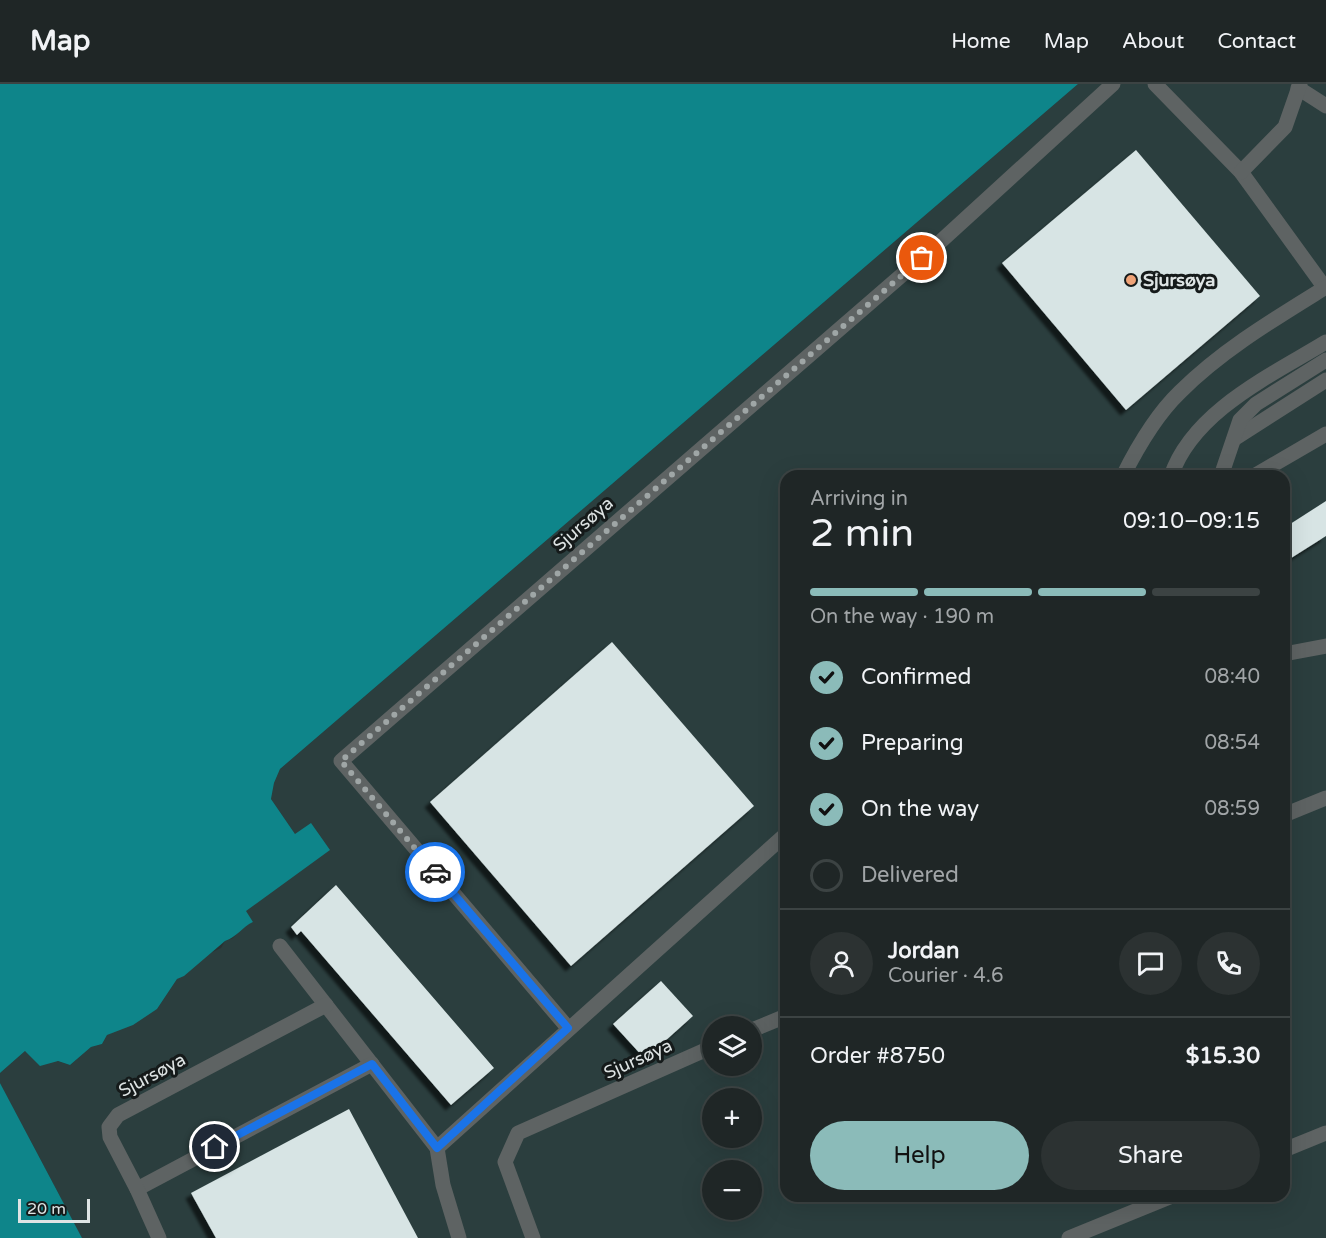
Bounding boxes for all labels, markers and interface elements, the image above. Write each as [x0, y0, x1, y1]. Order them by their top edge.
text: Map [30, 24, 90, 58]
text: Home [951, 29, 1011, 54]
text: Map [1044, 29, 1089, 54]
text: About [1122, 29, 1184, 54]
text: Contact [1217, 29, 1296, 54]
pin [896, 232, 947, 283]
icon: bag [905, 241, 938, 274]
place label: Sjursøya [1143, 269, 1216, 291]
marker: Sjursøya [1124, 273, 1138, 287]
text: Arriving in [810, 487, 908, 511]
street label: Sjursøya [548, 492, 618, 556]
text: 09:10–09:15 [1123, 508, 1260, 534]
text: 2 min [810, 510, 914, 557]
text: On the way · 190 m [810, 605, 994, 629]
icon: check [810, 661, 843, 694]
text: Confirmed [861, 664, 971, 690]
text: 08:40 [1205, 665, 1260, 689]
icon: check [810, 727, 843, 760]
text: Preparing [861, 730, 964, 756]
text: 08:54 [1205, 731, 1260, 755]
icon: check [810, 793, 843, 826]
text: On the way [861, 796, 979, 822]
text: 08:59 [1205, 797, 1260, 821]
courier [405, 842, 465, 902]
icon: car [419, 856, 452, 889]
text: Delivered [861, 862, 959, 888]
button: person [810, 932, 873, 995]
button: chat [1119, 932, 1182, 995]
button: phone [1197, 932, 1260, 995]
text: Jordan [888, 938, 959, 964]
text: Courier · 4.6 [888, 964, 1003, 988]
map controls [702, 1016, 762, 1220]
button: layers [702, 1016, 762, 1076]
street label: Sjursøya [600, 1034, 676, 1084]
text: Order #8750 [810, 1043, 945, 1069]
text: $15.30 [1186, 1043, 1260, 1069]
street label: Sjursøya [115, 1048, 189, 1102]
button: + [702, 1088, 762, 1148]
pin [189, 1121, 240, 1172]
button: Help [810, 1121, 1029, 1190]
button: Share [1041, 1121, 1260, 1190]
icon: home [198, 1130, 231, 1163]
button: − [702, 1160, 762, 1220]
scale bar [18, 1196, 90, 1224]
text: 20 m [27, 1199, 66, 1219]

